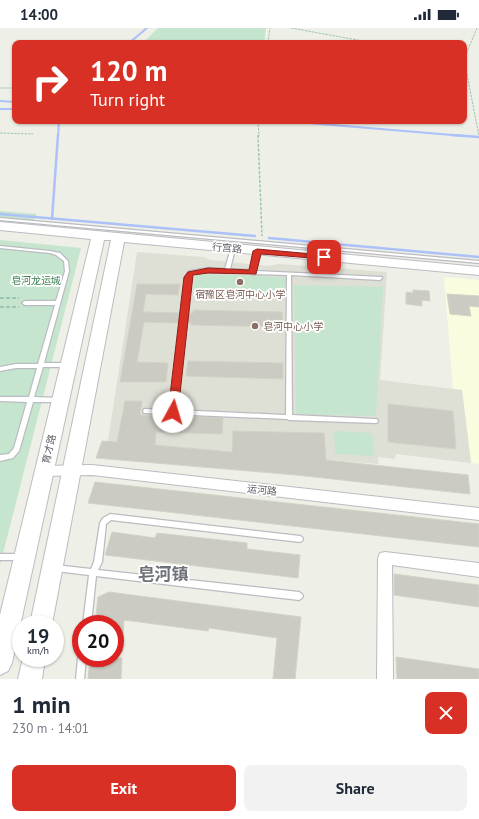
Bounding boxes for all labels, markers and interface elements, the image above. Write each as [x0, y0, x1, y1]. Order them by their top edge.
text: 14:00 [20, 5, 58, 24]
text: 120 m [90, 52, 167, 89]
icon: right [24, 56, 76, 108]
text: Turn right [90, 88, 165, 111]
street label: 行宫路 [211, 240, 243, 256]
pin [307, 240, 341, 274]
icon: arrive [313, 246, 335, 268]
park label: 皂河龙运城 [11, 274, 61, 287]
marker: 宿豫区皂河中心小学 [235, 277, 245, 287]
place label: 宿豫区皂河中心小学 [195, 288, 285, 301]
place label: 皂河中心小学 [263, 320, 323, 333]
marker: 皂河中心小学 [250, 321, 260, 331]
position arrow [152, 391, 194, 433]
street label: 育才路 [39, 433, 59, 465]
street label: 运河路 [246, 482, 278, 498]
district label: 皂河镇 [138, 563, 189, 585]
speed limit sign: 20 [72, 615, 124, 667]
text: 19 [27, 623, 49, 649]
text: km/h [27, 644, 49, 657]
text: 1 min [12, 689, 71, 720]
button: close [425, 692, 467, 734]
text: 230 m · 14:01 [12, 720, 89, 737]
button: Exit [12, 765, 236, 811]
button: Share [244, 765, 467, 811]

